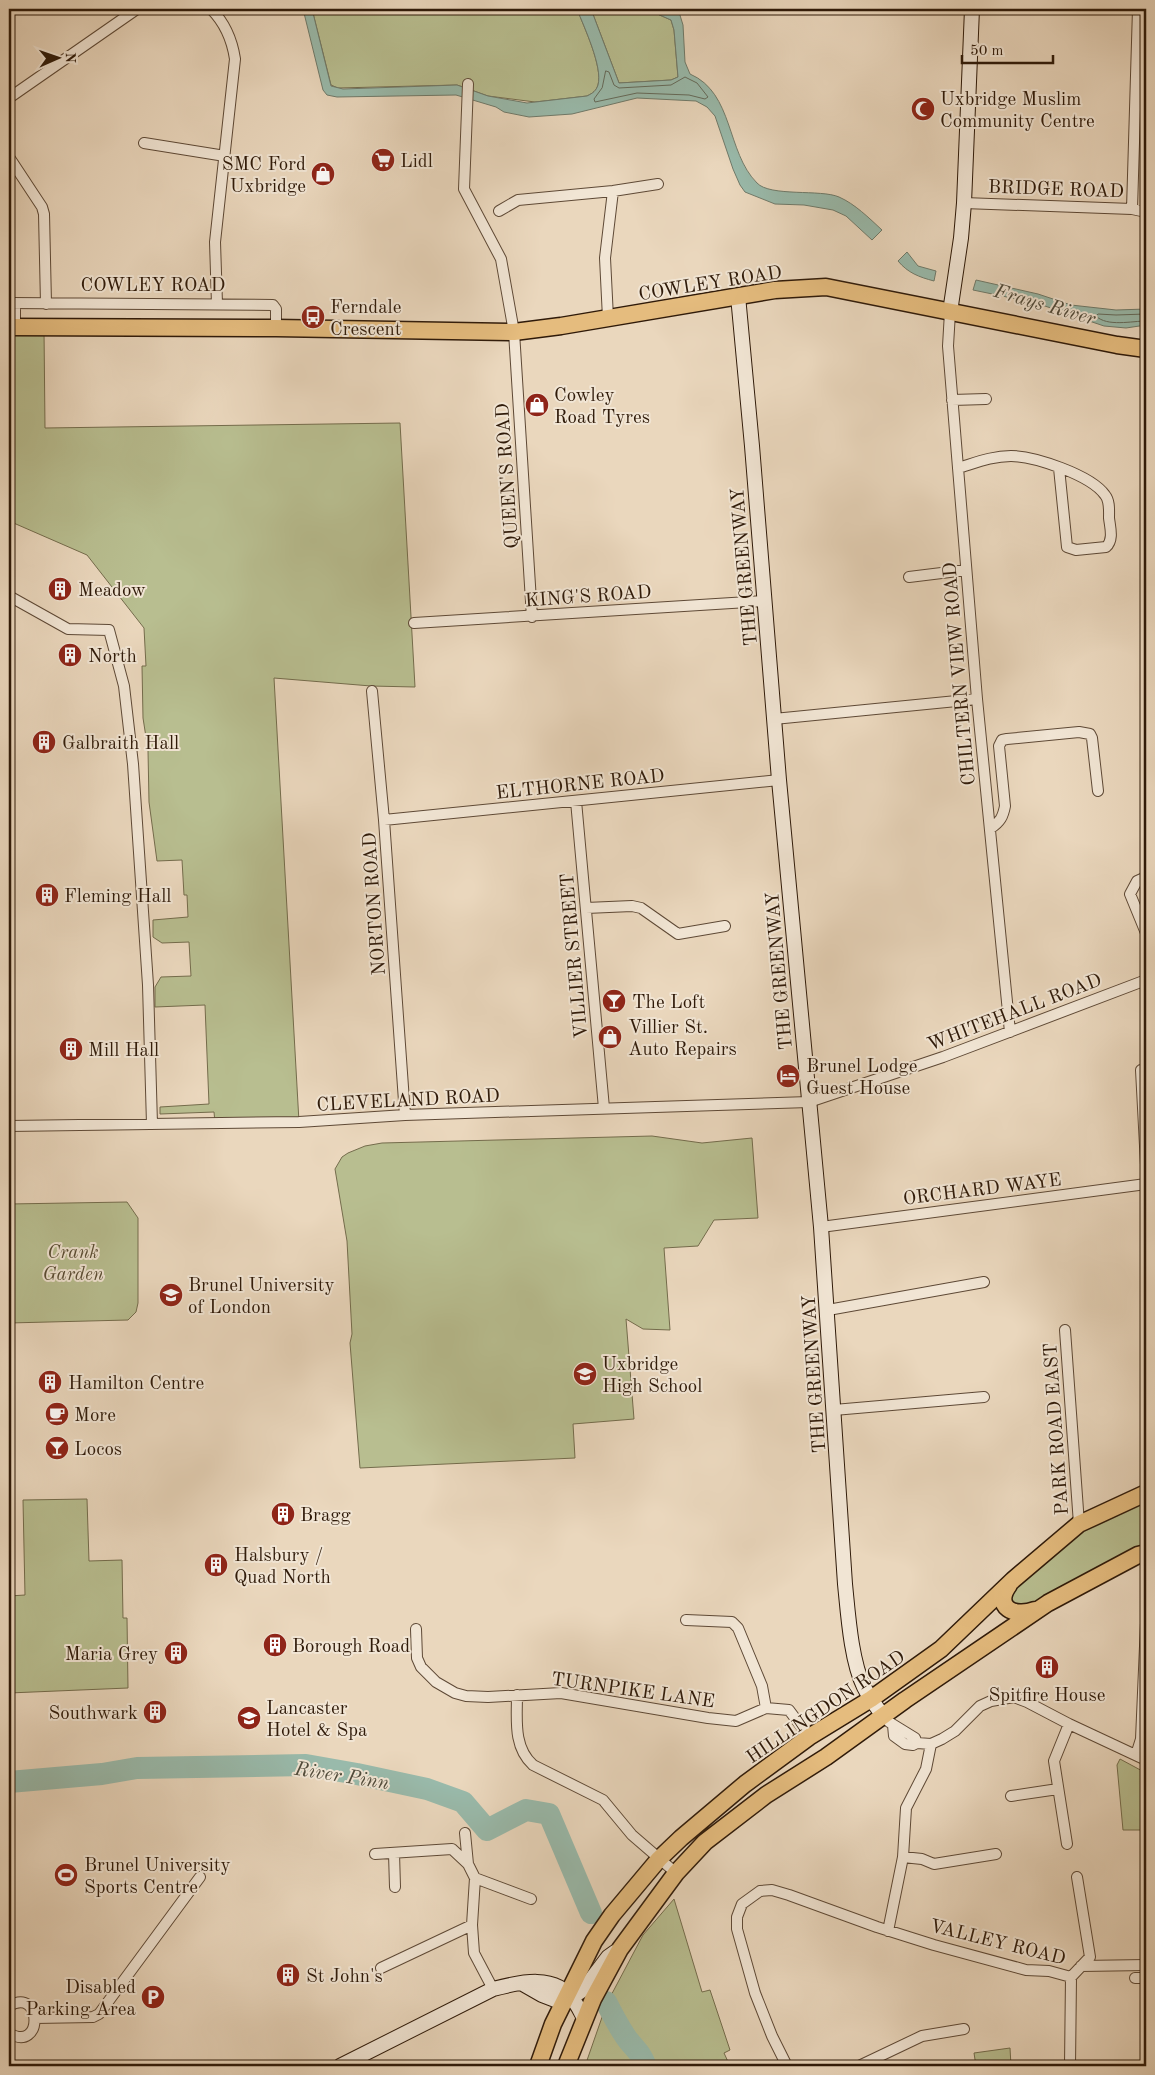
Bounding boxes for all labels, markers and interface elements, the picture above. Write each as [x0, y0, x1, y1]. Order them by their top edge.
north arrow [32, 32, 82, 82]
scale bar [962, 32, 1054, 64]
text: 50 m [970, 44, 1004, 59]
text: N [63, 52, 77, 63]
place label: Uxbridge Muslim Community Centre [940, 91, 1095, 132]
mosque icon: Uxbridge Muslim Community Centre [910, 96, 936, 122]
supermarket icon: Lidl [370, 147, 396, 173]
place label: Lidl [400, 153, 433, 172]
place label: SMC Ford Uxbridge [222, 156, 306, 197]
shop icon: SMC Ford Uxbridge [310, 161, 336, 187]
street label: BRIDGE ROAD [988, 179, 1124, 202]
street label: COWLEY ROAD [637, 264, 783, 305]
street label: COWLEY ROAD [81, 277, 225, 296]
water label: Frays River [991, 282, 1098, 330]
place label: Ferndale Crescent [330, 299, 401, 340]
bus stop icon: Ferndale Crescent [300, 304, 326, 330]
place label: Cowley Road Tyres [554, 387, 650, 428]
shop icon: Cowley Road Tyres [524, 392, 550, 418]
street label: QUEEN'S ROAD [494, 402, 523, 549]
street label: THE GREENWAY [729, 487, 762, 647]
street label: CHILTERN VIEW ROAD [941, 561, 980, 786]
building icon: Meadow [47, 576, 73, 602]
place label: Meadow [78, 582, 146, 601]
street label: KING'S ROAD [524, 584, 652, 611]
building icon: North [57, 642, 83, 668]
place label: North [88, 648, 137, 667]
building icon: Galbraith Hall [31, 729, 57, 755]
place label: Galbraith Hall [62, 735, 179, 754]
street label: ELTHORNE ROAD [495, 767, 666, 804]
street label: NORTON ROAD [361, 832, 390, 976]
street label: VILLIER STREET [559, 872, 592, 1039]
building icon: Fleming Hall [34, 882, 60, 908]
place label: Fleming Hall [64, 888, 171, 907]
street label: THE GREENWAY [764, 891, 797, 1051]
street label: WHITEHALL ROAD [925, 971, 1105, 1055]
bar icon: The Loft [601, 988, 627, 1014]
place label: The Loft [632, 994, 705, 1013]
place label: Villier St. Auto Repairs [628, 1019, 737, 1060]
shop icon: Villier St. Auto Repairs [597, 1024, 623, 1050]
building icon: Mill Hall [58, 1036, 84, 1062]
place label: Mill Hall [88, 1042, 159, 1061]
place label: Brunel Lodge Guest House [806, 1058, 918, 1099]
hotel icon: Brunel Lodge Guest House [775, 1063, 801, 1089]
street label: CLEVELAND ROAD [316, 1087, 500, 1116]
street label: ORCHARD WAYE [902, 1171, 1063, 1210]
park label: Crank Garden [42, 1244, 104, 1285]
place label: Brunel University of London [188, 1277, 335, 1318]
school or university icon: Brunel University of London [158, 1282, 184, 1308]
street label: THE GREENWAY [800, 1294, 831, 1454]
street label: PARK ROAD EAST [1042, 1342, 1073, 1516]
place label: Uxbridge High School [602, 1356, 702, 1397]
school or university icon: Uxbridge High School [572, 1361, 598, 1387]
building icon: Hamilton Centre [37, 1369, 63, 1395]
place label: Hamilton Centre [68, 1375, 204, 1394]
cafe icon: More [44, 1401, 70, 1427]
place label: More [74, 1407, 116, 1426]
bar icon: Locos [44, 1435, 70, 1461]
place label: Locos [74, 1441, 122, 1460]
building icon: Bragg [270, 1501, 296, 1527]
place label: Bragg [300, 1507, 352, 1526]
place label: Halsbury / Quad North [234, 1547, 331, 1588]
building icon: Halsbury / Quad North [203, 1552, 229, 1578]
building icon: Borough Road [262, 1632, 288, 1658]
place label: Borough Road [292, 1638, 410, 1657]
building icon: Maria Grey [163, 1640, 189, 1666]
place label: Maria Grey [65, 1646, 158, 1665]
street label: HILLINGDON ROAD [744, 1648, 909, 1768]
building icon: Spitfire House [1034, 1654, 1060, 1680]
street label: TURNPIKE LANE [550, 1671, 716, 1712]
place label: Spitfire House [989, 1687, 1105, 1706]
building icon: Southwark [142, 1699, 168, 1725]
place label: Lancaster Hotel & Spa [266, 1700, 368, 1741]
place label: Southwark [48, 1705, 138, 1724]
school or university icon: Lancaster Hotel & Spa [236, 1705, 262, 1731]
water label: River Pinn [292, 1759, 390, 1794]
place label: Brunel University Sports Centre [84, 1857, 231, 1898]
sports icon: Brunel University Sports Centre [53, 1862, 79, 1888]
street label: VALLEY ROAD [928, 1917, 1067, 1969]
building icon: St John's [275, 1962, 301, 1988]
place label: St John's [306, 1968, 383, 1987]
place label: Disabled Parking Area [25, 1979, 137, 2020]
parking icon: Disabled Parking Area [140, 1984, 166, 2010]

